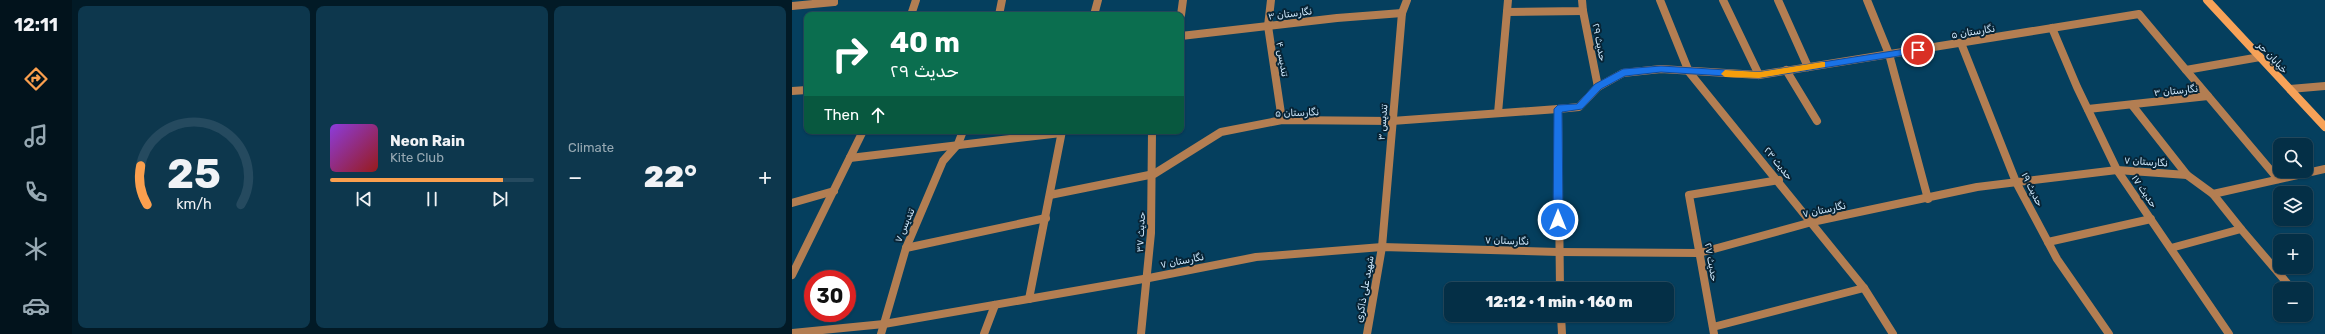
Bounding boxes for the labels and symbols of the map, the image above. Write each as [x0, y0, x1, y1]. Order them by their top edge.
street label: نگارستان ۳ [1267, 5, 1313, 23]
street label: حدیث ۲۹ [1589, 22, 1609, 62]
street label: نگارستان ۵ [1950, 23, 1996, 41]
pin [1901, 33, 1935, 67]
street label: خیابان حر [2254, 39, 2290, 76]
street label: تندیس ۴ [1273, 41, 1291, 78]
street label: نگارستان ۳ [2153, 83, 2199, 99]
street label: تندیس ۳ [1375, 103, 1391, 141]
street label: نگارستان ۵ [1275, 106, 1319, 120]
street label: حدیث ۲۳ [1761, 145, 1795, 183]
street label: نگارستان ۷ [2123, 154, 2168, 170]
street label: حدیث ۱۹ [2018, 170, 2046, 208]
street label: حدیث ۱۷ [2129, 173, 2159, 210]
position arrow [1537, 199, 1579, 241]
street label: نگارستان ۷ [1801, 200, 1847, 220]
street label: تندیس ۷ [892, 206, 918, 244]
street label: حدیث ۳۷ [1134, 212, 1148, 253]
street label: نگارستان ۷ [1485, 234, 1529, 248]
street label: حدیث ۲۷ [1702, 242, 1720, 282]
street label: نگارستان ۷ [1159, 251, 1205, 271]
street label: شهید علی ذاکری [1353, 255, 1377, 323]
speed limit sign: 30 [804, 270, 856, 322]

